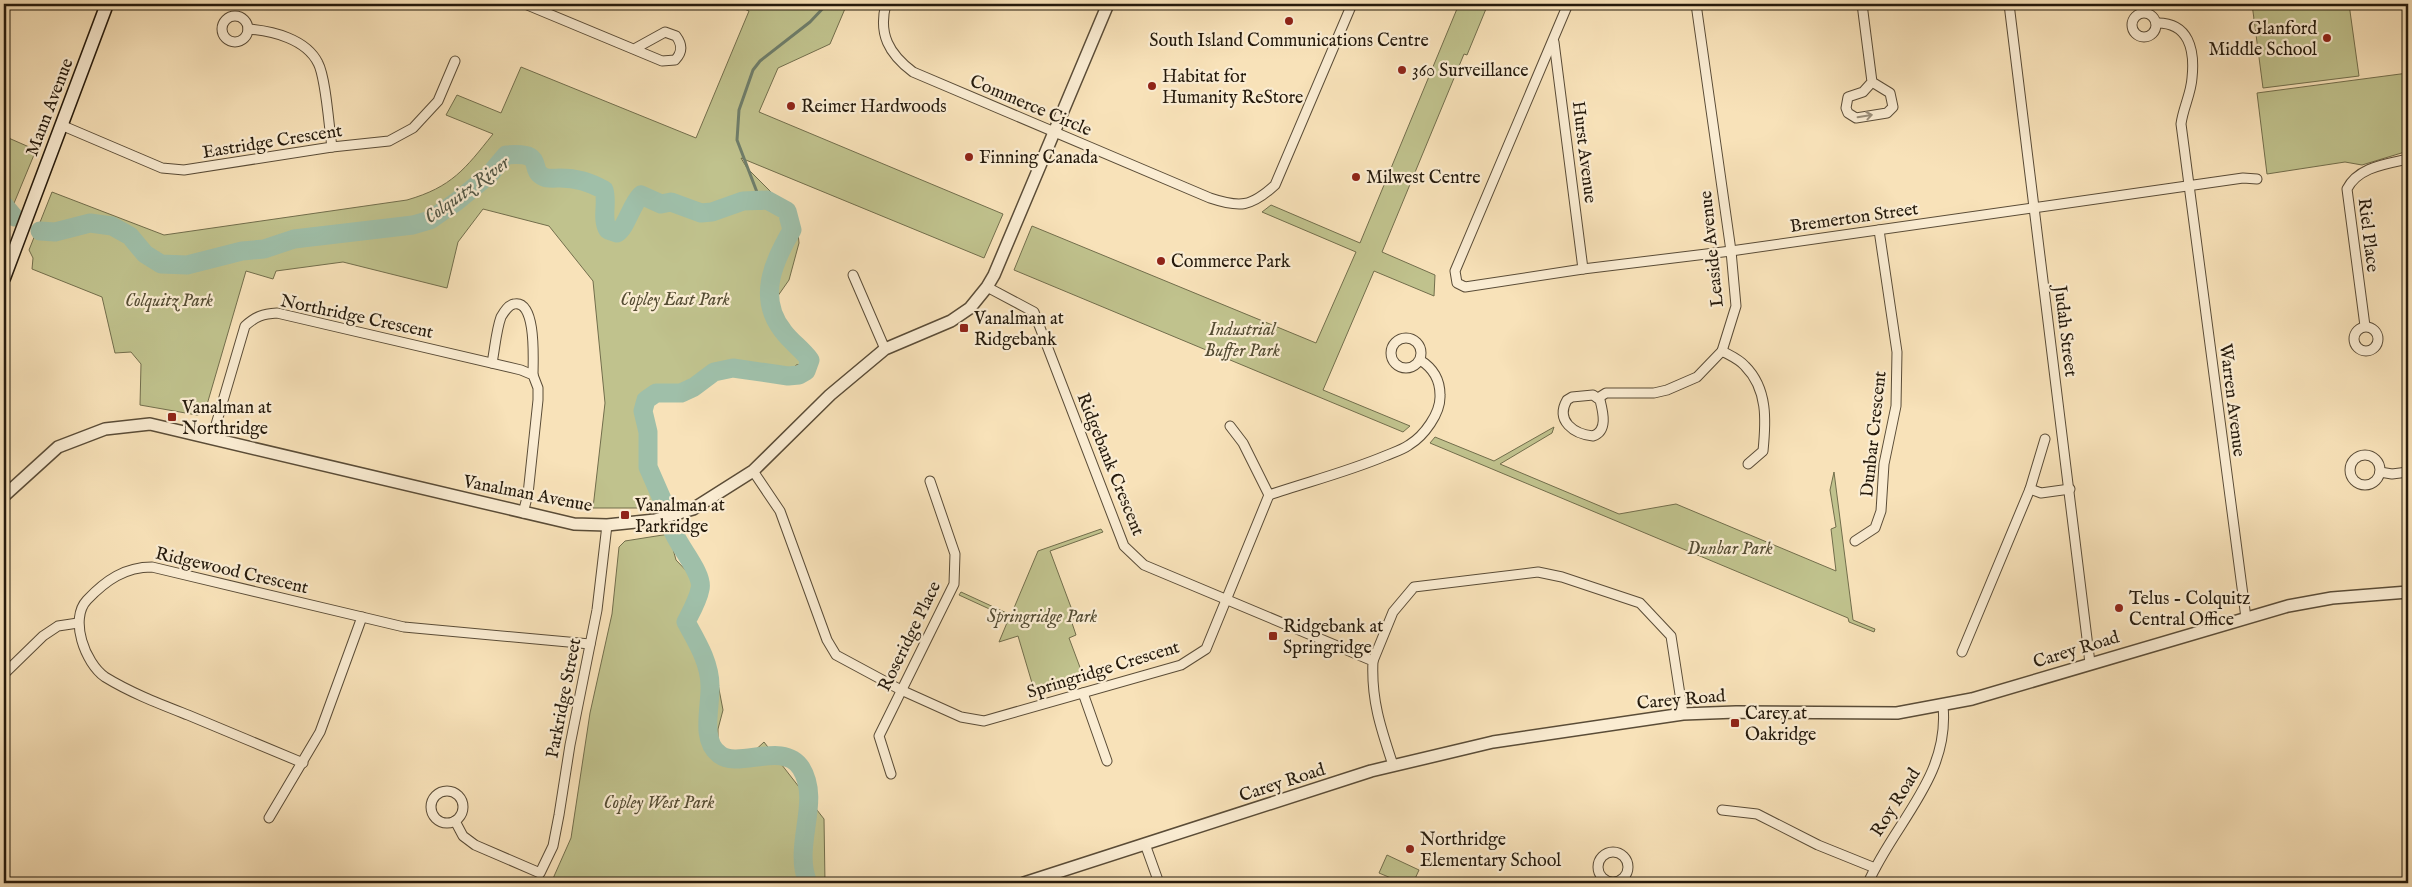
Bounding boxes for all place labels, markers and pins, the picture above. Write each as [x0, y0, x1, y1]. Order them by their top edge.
marker: South Island Communications Centre [1283, 15, 1295, 27]
place label: Glanford Middle School [2208, 18, 2317, 62]
place label: South Island Communications Centre [1149, 30, 1429, 53]
marker: Glanford Middle School [2321, 32, 2333, 44]
place label: 360 Surveillance [1412, 60, 1528, 83]
marker: 360 Surveillance [1396, 64, 1408, 76]
place label: Habitat for Humanity ReStore [1162, 66, 1303, 110]
marker: Habitat for Humanity ReStore [1146, 80, 1158, 92]
place label: Reimer Hardwoods [801, 96, 947, 119]
marker: Reimer Hardwoods [785, 100, 797, 112]
place label: Finning Canada [979, 147, 1098, 170]
marker: Finning Canada [963, 151, 975, 163]
place label: Milwest Centre [1366, 167, 1480, 190]
marker: Milwest Centre [1350, 171, 1362, 183]
place label: Commerce Park [1171, 251, 1291, 274]
marker: Commerce Park [1155, 255, 1167, 267]
place label: Vanalman at Ridgebank [973, 308, 1064, 352]
marker: Vanalman at Ridgebank [958, 322, 970, 334]
place label: Vanalman at Northridge [181, 397, 272, 441]
marker: Vanalman at Northridge [166, 411, 178, 423]
place label: Vanalman at Parkridge [634, 495, 725, 539]
marker: Vanalman at Parkridge [619, 509, 631, 521]
place label: Telus - Colquitz Central Office [2129, 588, 2250, 632]
marker: Telus - Colquitz Central Office [2113, 602, 2125, 614]
place label: Ridgebank at Springridge [1283, 616, 1383, 660]
marker: Ridgebank at Springridge [1267, 630, 1279, 642]
place label: Carey at Oakridge [1745, 703, 1816, 747]
marker: Carey at Oakridge [1729, 717, 1741, 729]
place label: Northridge Elementary School [1420, 829, 1561, 873]
marker: Northridge Elementary School [1404, 843, 1416, 855]

